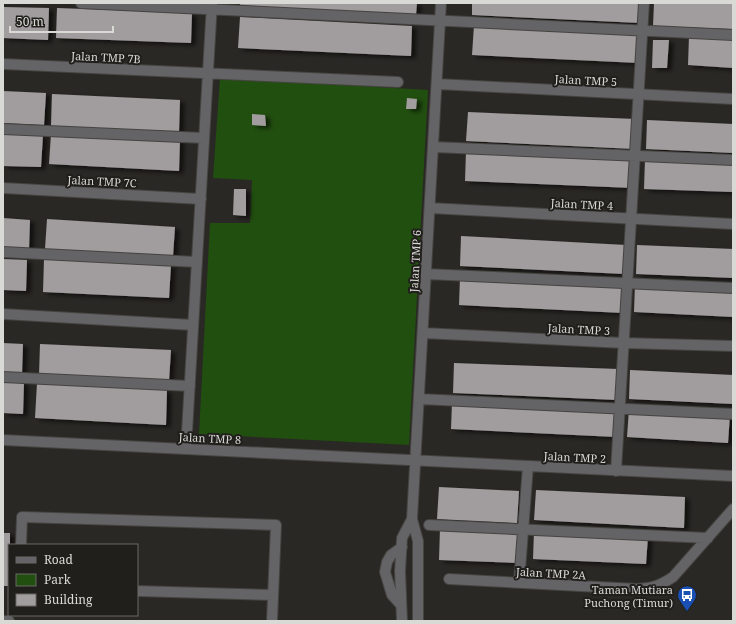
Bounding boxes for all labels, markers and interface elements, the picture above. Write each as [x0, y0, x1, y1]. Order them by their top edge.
scale bar [10, 8, 113, 34]
text: 50 m [16, 13, 44, 30]
street label: Jalan TMP 7B [70, 48, 141, 66]
street label: Jalan TMP 5 [553, 71, 618, 89]
street label: Jalan TMP 7C [66, 172, 137, 190]
street label: Jalan TMP 4 [549, 195, 614, 213]
street label: Jalan TMP 6 [406, 229, 424, 294]
street label: Jalan TMP 3 [546, 320, 611, 338]
street label: Jalan TMP 8 [177, 429, 242, 447]
street label: Jalan TMP 2 [542, 448, 607, 466]
legend [8, 544, 138, 616]
text: Road [44, 551, 74, 568]
street label: Jalan TMP 2A [515, 564, 587, 582]
text: Park [44, 571, 72, 588]
place label: Taman Mutiara Puchong (Timur) [584, 582, 673, 610]
bus stop icon: Taman Mutiara Puchong (Timur) [676, 584, 698, 612]
text: Building [44, 591, 93, 608]

